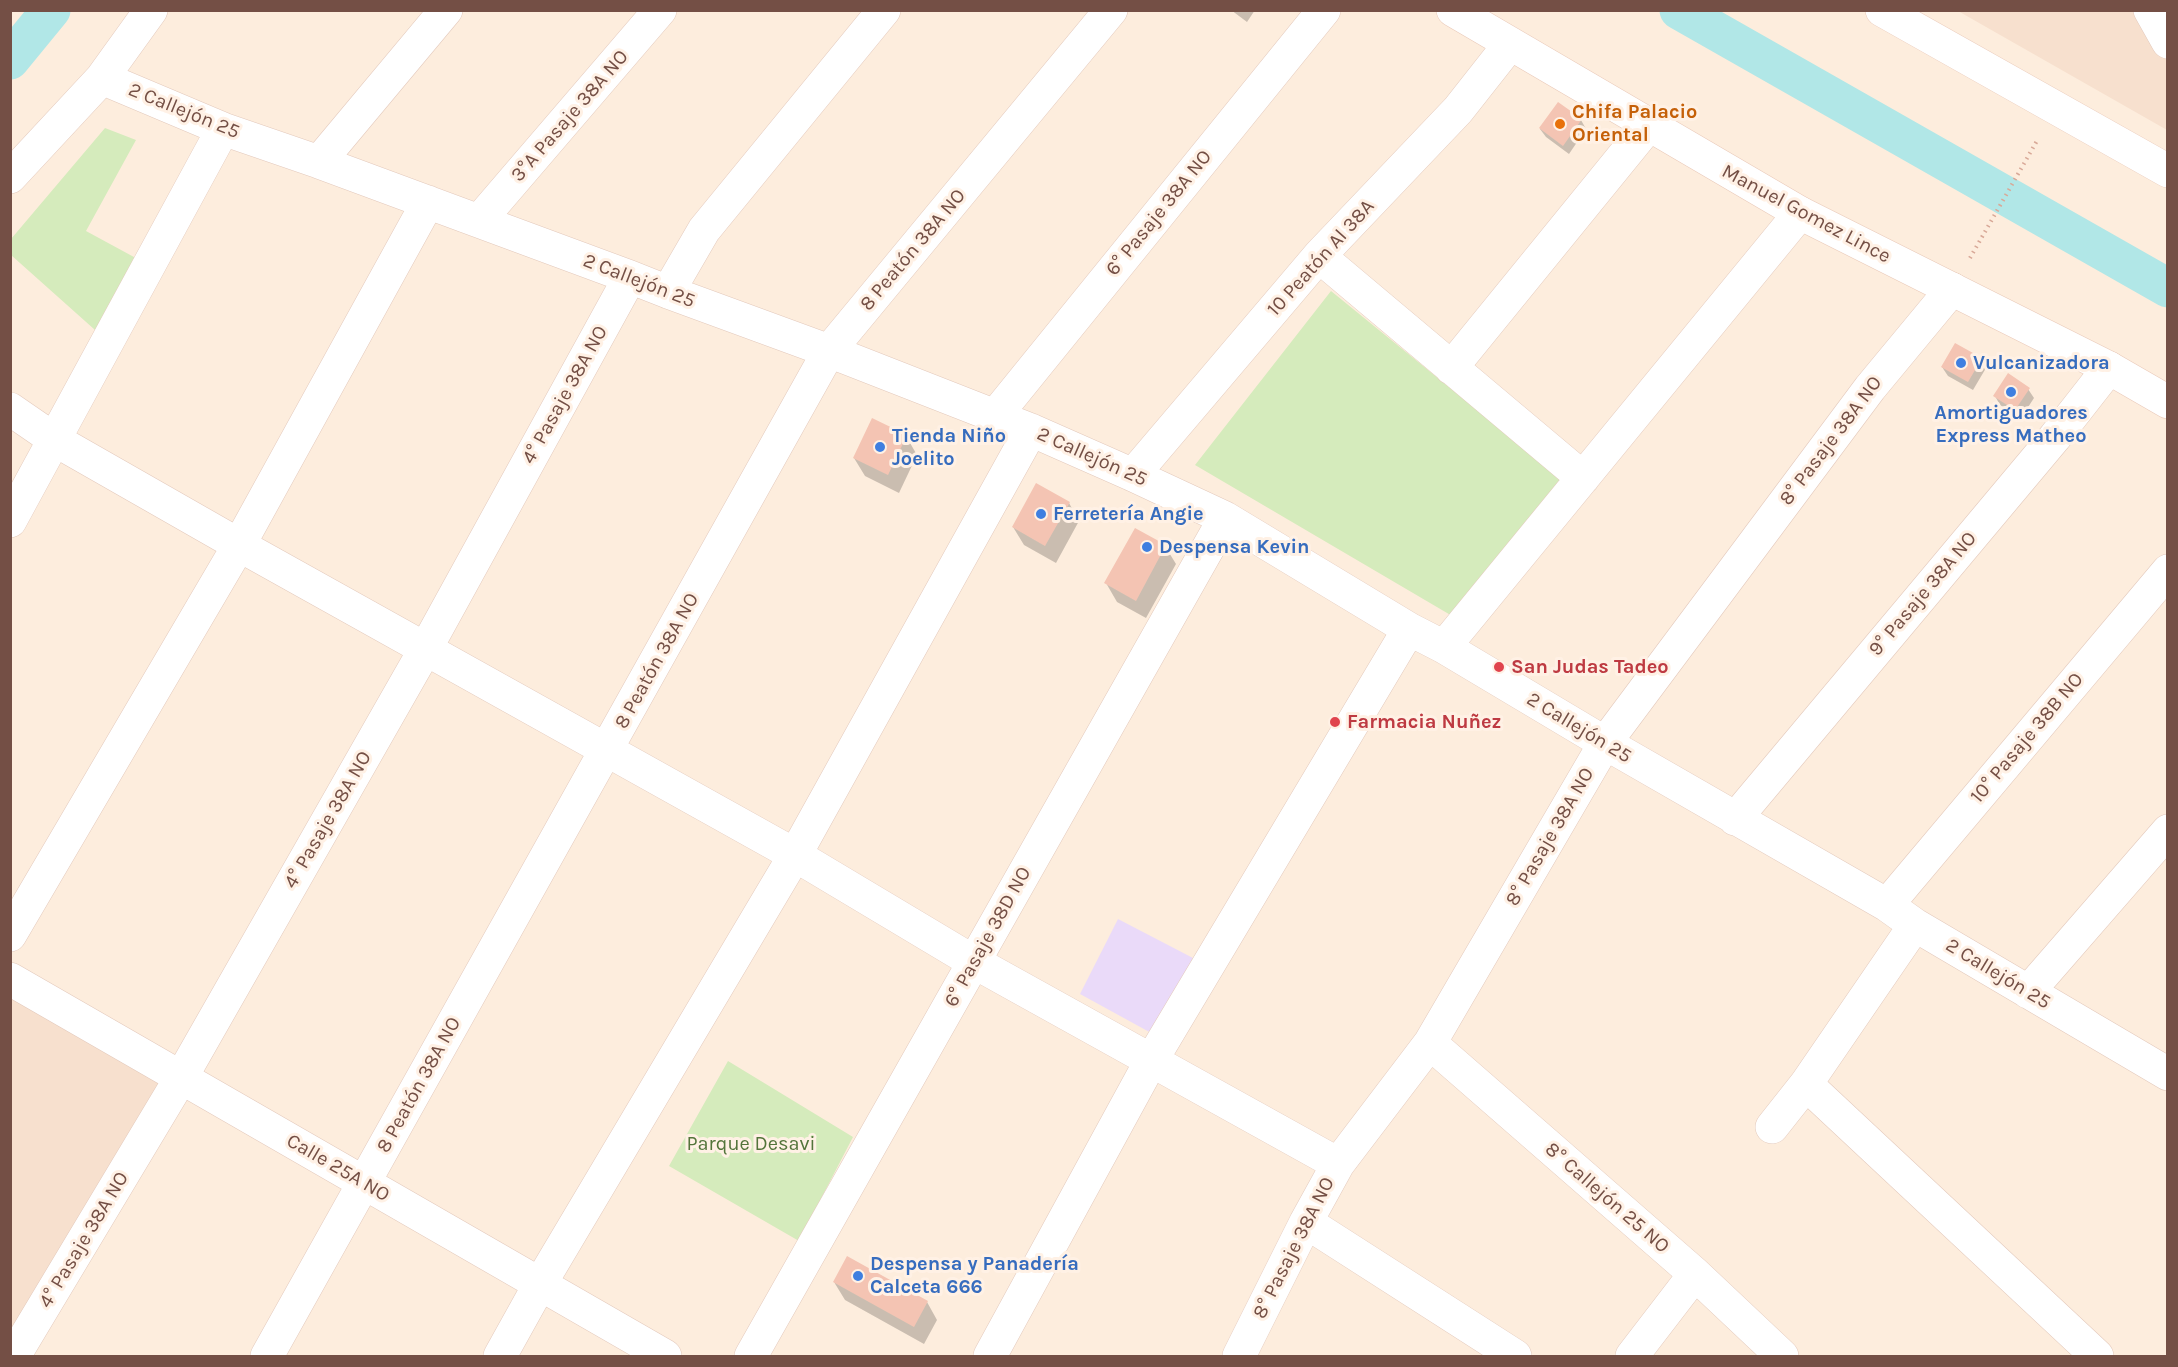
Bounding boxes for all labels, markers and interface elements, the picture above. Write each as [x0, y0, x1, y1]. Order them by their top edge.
street label: 3°A Pasaje 38A NO [506, 45, 634, 187]
street label: 2 Callejón 25 [125, 78, 243, 144]
place label: Chifa Palacio Oriental [1572, 100, 1697, 147]
marker: Chifa Palacio Oriental [1553, 117, 1567, 131]
street label: 6° Pasaje 38A NO [1101, 145, 1217, 281]
street label: Manuel Gomez Lince [1717, 159, 1895, 269]
street label: 8 Peatón 38A NO [855, 184, 971, 316]
street label: 10 Peatón Al 38A [1262, 195, 1380, 321]
street label: 2 Callejón 25 [580, 249, 698, 313]
street label: 4° Pasaje 38A NO [517, 322, 613, 468]
place label: Vulcanizadora [1973, 351, 2110, 375]
marker: Vulcanizadora [1954, 356, 1968, 370]
street label: 8° Pasaje 38A NO [1775, 372, 1887, 510]
marker: Amortiguadores Express Matheo [2004, 385, 2018, 399]
place label: Amortiguadores Express Matheo [1934, 401, 2088, 448]
street label: 2 Callejón 25 [1033, 422, 1151, 492]
place label: Tienda Niño Joelito [892, 424, 1006, 471]
marker: Tienda Niño Joelito [873, 440, 887, 454]
place label: Ferretería Angie [1053, 502, 1204, 526]
marker: Ferretería Angie [1034, 507, 1048, 521]
street label: 9° Pasaje 38A NO [1864, 527, 1982, 661]
place label: Despensa Kevin [1159, 535, 1310, 559]
marker: Despensa Kevin [1140, 540, 1154, 554]
street label: 8 Peatón 38A NO [610, 589, 704, 733]
place label: San Judas Tadeo [1511, 655, 1669, 679]
marker: San Judas Tadeo [1492, 660, 1506, 674]
street label: 10° Pasaje 38B NO [1965, 668, 2089, 808]
street label: 2 Callejón 25 [1522, 687, 1636, 769]
place label: Farmacia Nuñez [1347, 710, 1501, 734]
marker: Farmacia Nuñez [1328, 715, 1342, 729]
street label: 4° Pasaje 38A NO [279, 747, 377, 893]
street label: 8° Pasaje 38A NO [1501, 764, 1599, 910]
street label: 6° Pasaje 38D NO [940, 863, 1036, 1011]
street label: 2 Callejón 25 [1941, 933, 2055, 1015]
street label: 8 Peatón 38A NO [372, 1013, 466, 1157]
street label: Calle 25A NO [282, 1129, 394, 1207]
park label: Parque Desavi [686, 1132, 816, 1156]
street label: 8° Callejón 25 NO [1540, 1137, 1674, 1259]
street label: 4° Pasaje 38A NO [34, 1168, 134, 1312]
street label: 8° Pasaje 38A NO [1248, 1173, 1340, 1323]
place label: Despensa y Panadería Calceta 666 [870, 1252, 1079, 1299]
marker: Despensa y Panadería Calceta 666 [851, 1269, 865, 1283]

